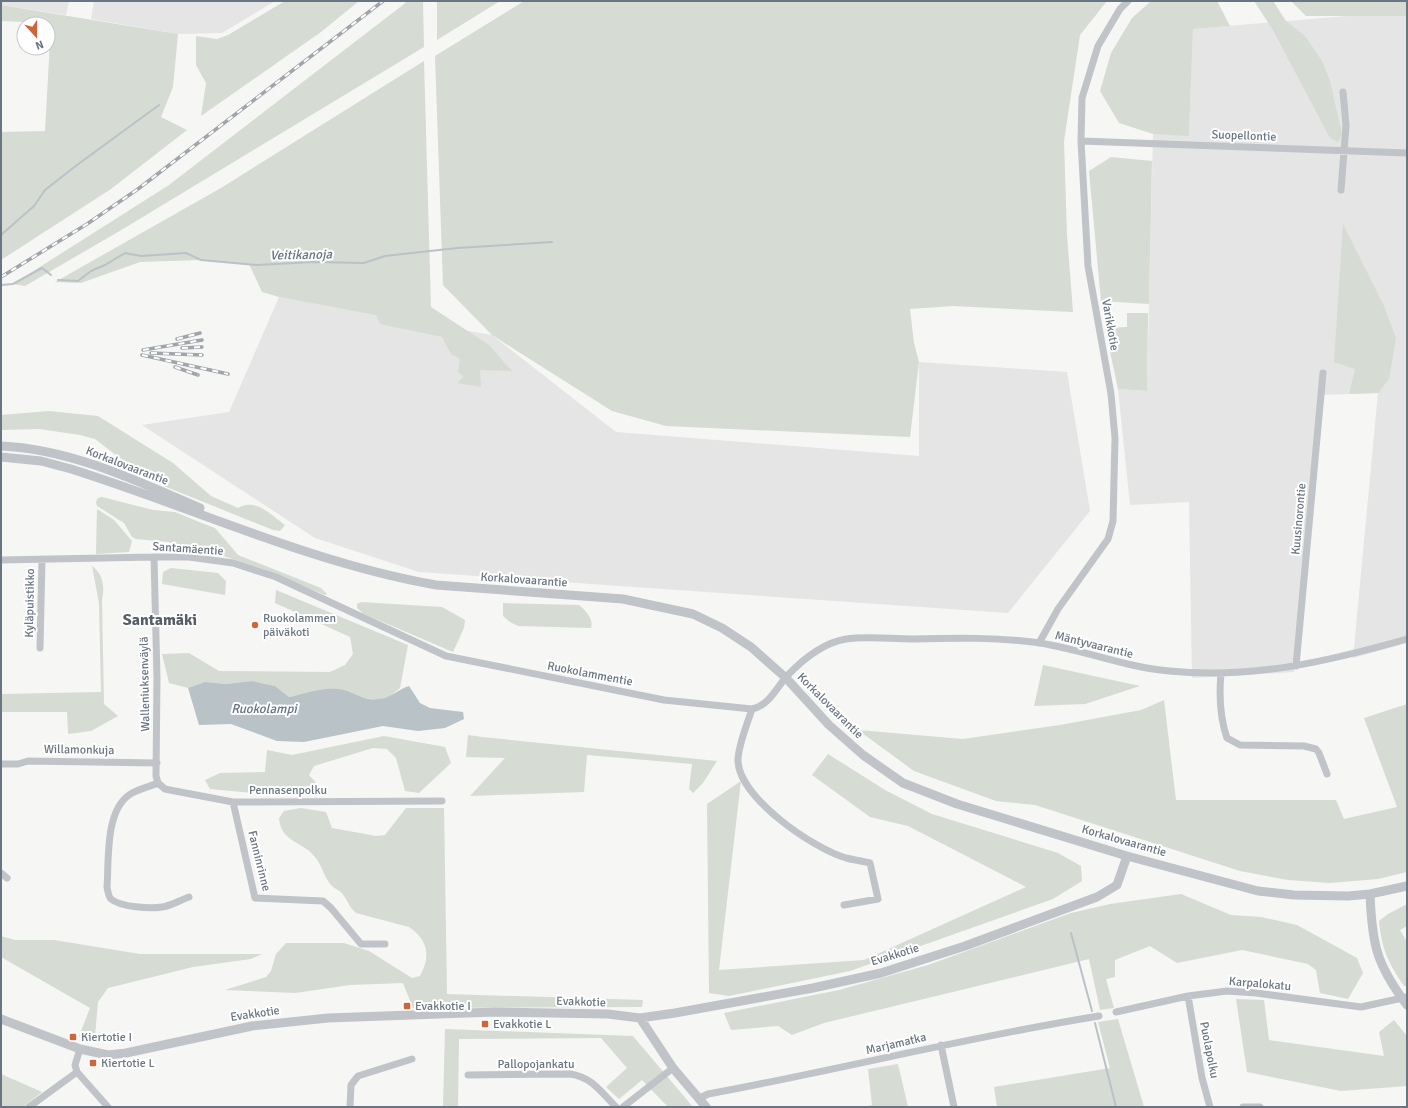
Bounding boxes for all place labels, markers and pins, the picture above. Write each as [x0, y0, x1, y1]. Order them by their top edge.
place label: Ruokolammen päiväkoti [263, 611, 336, 640]
marker: Ruokolammen päiväkoti [250, 620, 260, 630]
place label: Evakkotie I [415, 999, 471, 1014]
marker: Evakkotie I [402, 1001, 412, 1011]
place label: Evakkotie L [493, 1017, 551, 1032]
marker: Evakkotie L [480, 1019, 490, 1029]
place label: Kiertotie I [81, 1030, 132, 1045]
marker: Kiertotie I [68, 1032, 78, 1042]
place label: Kiertotie L [101, 1056, 155, 1071]
marker: Kiertotie L [88, 1058, 98, 1068]

